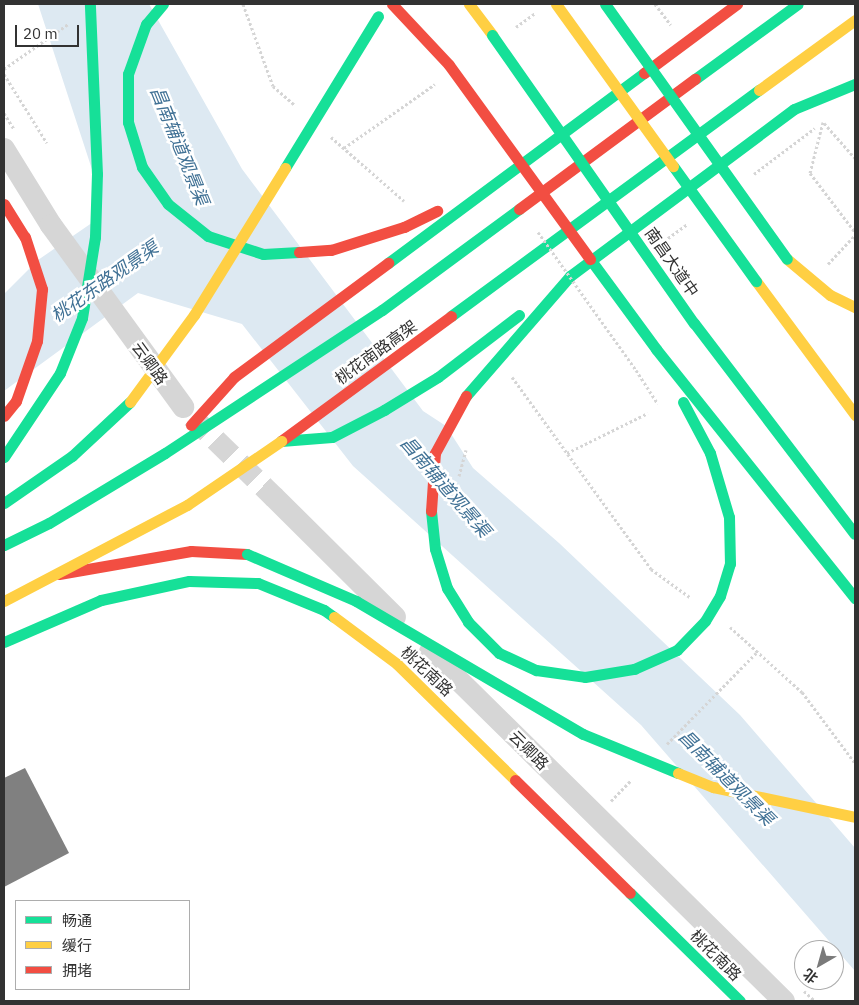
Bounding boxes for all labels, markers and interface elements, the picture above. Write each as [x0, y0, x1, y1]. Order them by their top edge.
scale bar [18, 15, 81, 47]
text: 20 m [23, 24, 58, 43]
water label: 昌南辅道观景渠 [145, 84, 213, 208]
street label: 南昌大道中 [641, 224, 703, 300]
water label: 桃花东路观景渠 [47, 237, 163, 327]
street label: 桃花南路高架 [332, 316, 420, 388]
street label: 云卿路 [128, 338, 172, 388]
water label: 昌南辅道观景渠 [396, 432, 494, 542]
street label: 桃花南路 [397, 642, 457, 700]
street label: 云卿路 [505, 726, 553, 774]
water label: 昌南辅道观景渠 [674, 726, 778, 830]
legend [15, 900, 190, 990]
text: 畅通 [62, 911, 92, 930]
street label: 桃花南路 [687, 926, 745, 984]
text: 缓行 [62, 936, 92, 955]
north arrow [794, 940, 844, 990]
text: 拥堵 [62, 961, 92, 980]
text: 北 [799, 965, 821, 987]

